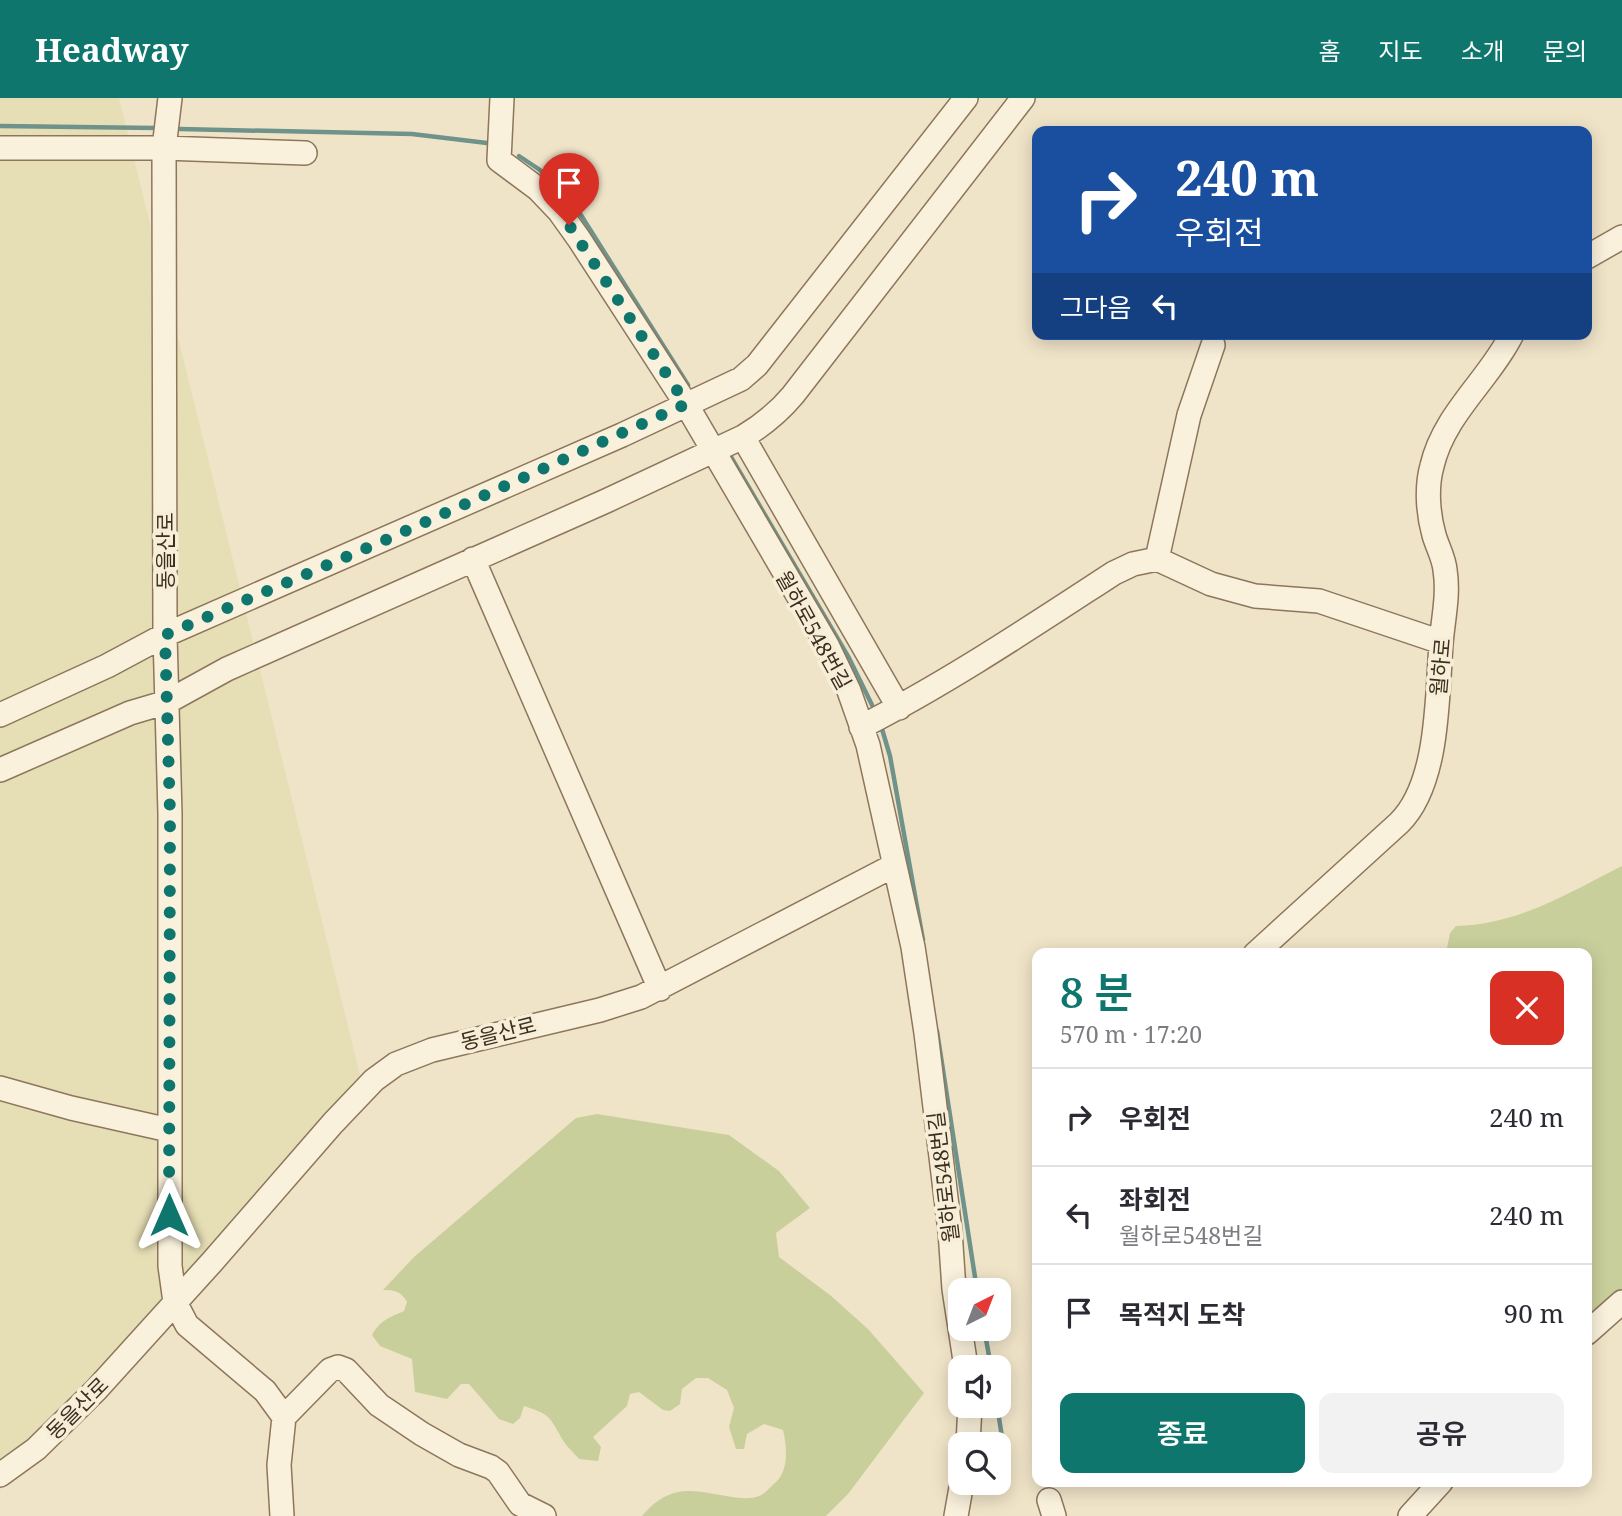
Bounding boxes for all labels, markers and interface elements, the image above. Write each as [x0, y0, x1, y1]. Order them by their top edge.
text: Headway [35, 27, 189, 72]
text: 홈 [1318, 34, 1340, 67]
text: 지도 [1378, 34, 1423, 67]
text: 소개 [1461, 34, 1505, 67]
text: 문의 [1543, 34, 1587, 67]
text: 240 m [1175, 144, 1319, 210]
pin [539, 153, 599, 225]
icon: right [1060, 154, 1151, 245]
icon: arrive [550, 164, 588, 202]
text: 우회전 [1175, 210, 1263, 253]
icon: left [1146, 287, 1184, 325]
text: 그다음 [1060, 289, 1132, 325]
street label: 동을산로 [151, 512, 179, 590]
street label: 월하로548번길 [770, 566, 858, 694]
street label: 월하로 [1424, 637, 1456, 697]
text: 8 분 [1060, 963, 1133, 1020]
button: close [1490, 971, 1564, 1045]
street label: 동을산로 [457, 1010, 539, 1056]
text: 570 m · 17:20 [1060, 1018, 1202, 1050]
icon: right [1060, 1098, 1098, 1136]
text: 240 m [1489, 1099, 1564, 1135]
text: 우회전 [1119, 1100, 1191, 1136]
street label: 월하로548번길 [921, 1110, 965, 1244]
position arrow [132, 1178, 206, 1252]
text: 좌회전 [1119, 1181, 1191, 1217]
icon: left [1060, 1196, 1098, 1234]
text: 240 m [1489, 1197, 1564, 1233]
text: 월하로548번길 [1119, 1219, 1263, 1251]
north arrow [948, 1278, 1012, 1340]
map controls [948, 1278, 1011, 1495]
icon: arrive [1060, 1294, 1098, 1332]
text: 90 m [1504, 1295, 1564, 1331]
text: 목적지 도착 [1119, 1296, 1245, 1332]
button: sound [948, 1355, 1011, 1418]
street label: 동을산로 [40, 1371, 114, 1445]
button: 종료 [1060, 1393, 1305, 1473]
button: 공유 [1319, 1393, 1564, 1473]
button: search [948, 1432, 1011, 1495]

